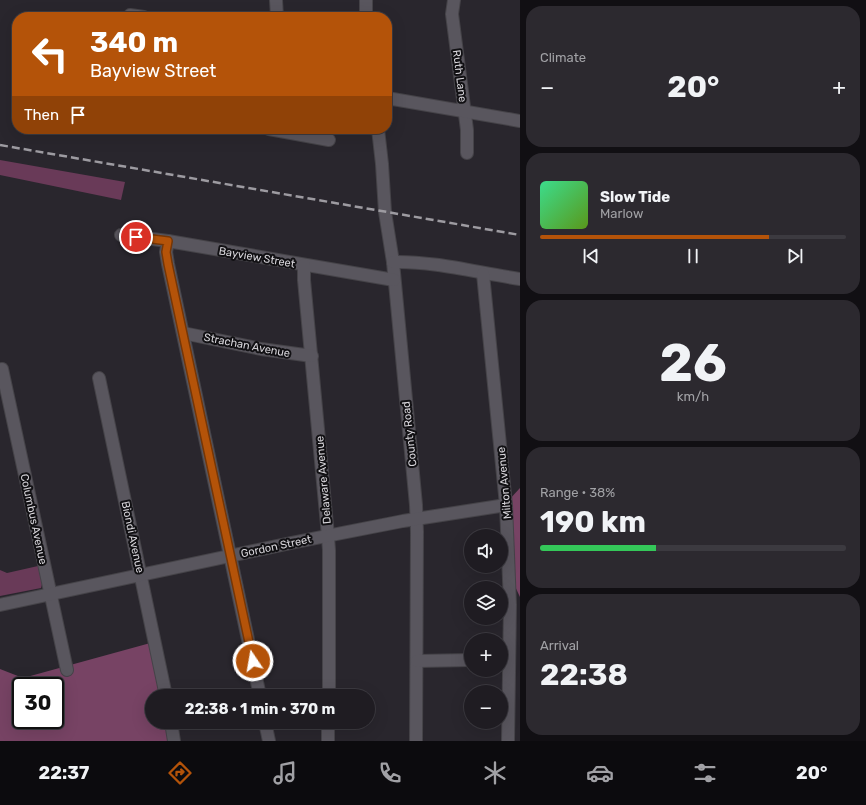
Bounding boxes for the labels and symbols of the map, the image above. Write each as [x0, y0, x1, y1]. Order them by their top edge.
street label: Ruth Lane [450, 49, 469, 103]
pin [119, 220, 153, 254]
street label: Bayview Street [218, 244, 297, 271]
street label: Strachan Avenue [203, 331, 291, 360]
street label: County Road [400, 401, 419, 467]
street label: Delaware Avenue [313, 435, 334, 525]
street label: Milton Avenue [495, 446, 514, 520]
street label: Columbus Avenue [18, 473, 49, 566]
street label: Biondi Avenue [119, 500, 146, 574]
street label: Gordon Street [240, 533, 313, 560]
position arrow [232, 640, 274, 682]
speed limit sign: 30 [12, 677, 64, 729]

